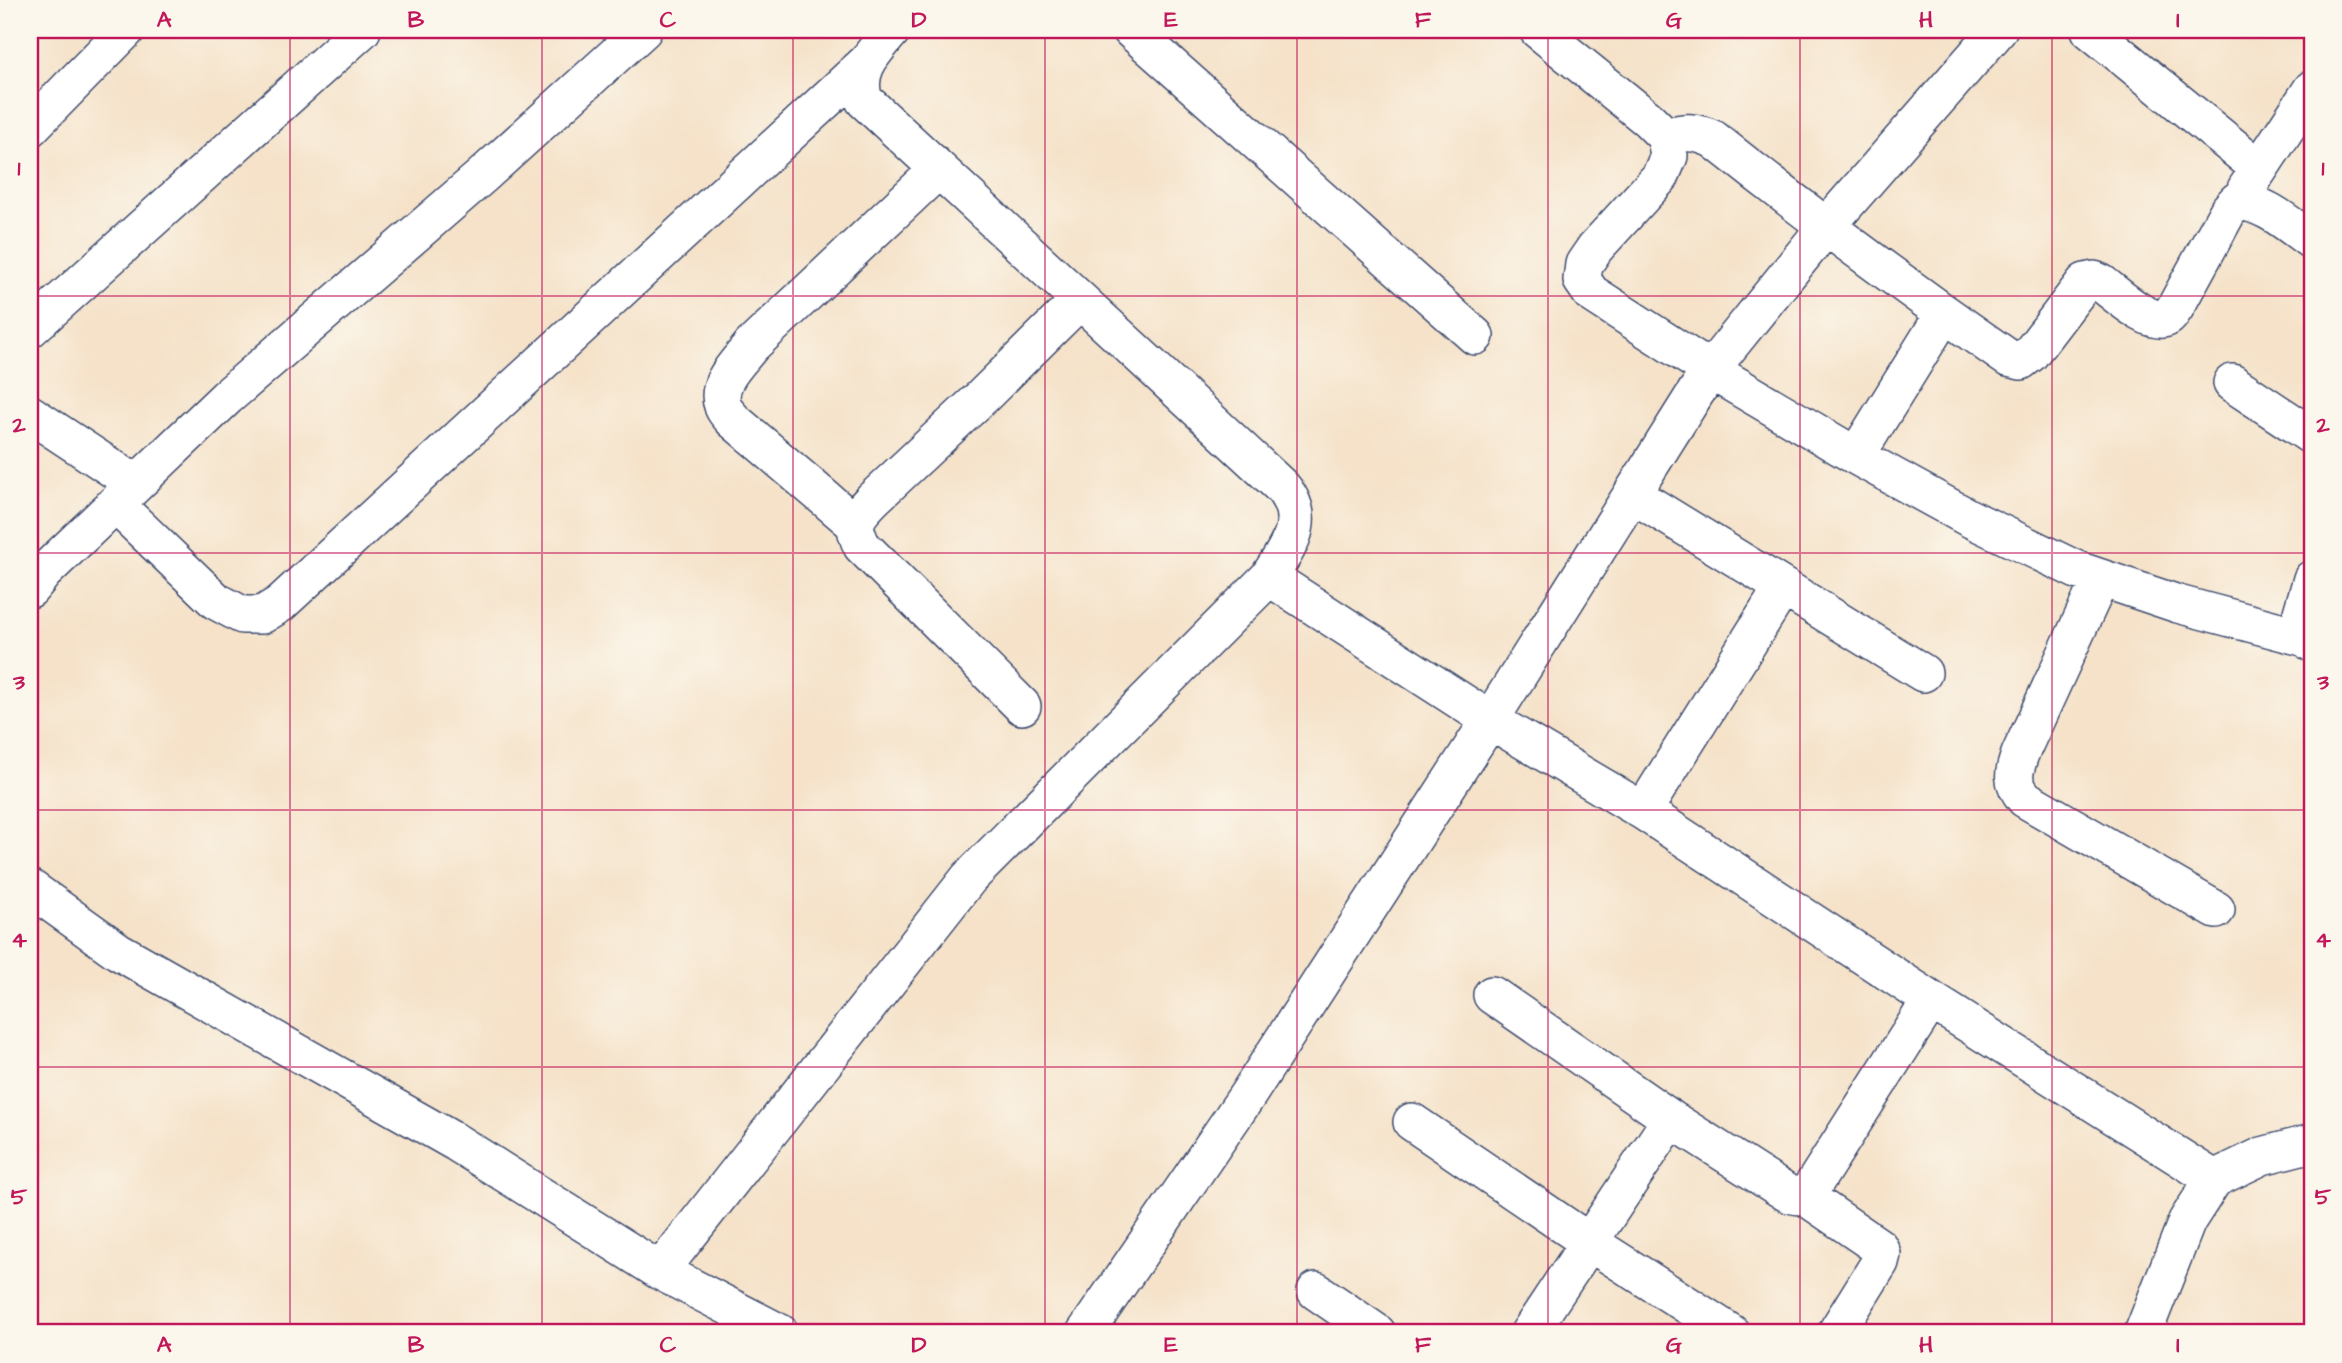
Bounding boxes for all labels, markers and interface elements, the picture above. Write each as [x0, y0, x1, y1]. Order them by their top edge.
text: A [157, 4, 172, 36]
text: B [408, 4, 425, 36]
text: C [660, 4, 677, 36]
text: D [912, 4, 927, 36]
text: E [1164, 4, 1178, 36]
text: F [1415, 4, 1432, 36]
text: G [1666, 4, 1682, 36]
text: H [1919, 4, 1933, 36]
text: I [2176, 4, 2180, 36]
text: 1 [18, 152, 21, 184]
text: 1 [2322, 152, 2325, 184]
text: 2 [11, 409, 26, 441]
text: 2 [2315, 409, 2330, 441]
text: 3 [12, 666, 25, 698]
text: 3 [2316, 666, 2329, 698]
text: 4 [11, 924, 27, 956]
text: 4 [2315, 924, 2331, 956]
text: 5 [11, 1181, 28, 1213]
text: 5 [2315, 1181, 2332, 1213]
text: A [157, 1329, 172, 1361]
text: B [408, 1329, 425, 1361]
text: C [660, 1329, 677, 1361]
text: D [912, 1329, 927, 1361]
text: E [1164, 1329, 1178, 1361]
text: F [1415, 1329, 1432, 1361]
text: G [1666, 1329, 1682, 1361]
text: H [1919, 1329, 1933, 1361]
text: I [2176, 1329, 2180, 1361]

